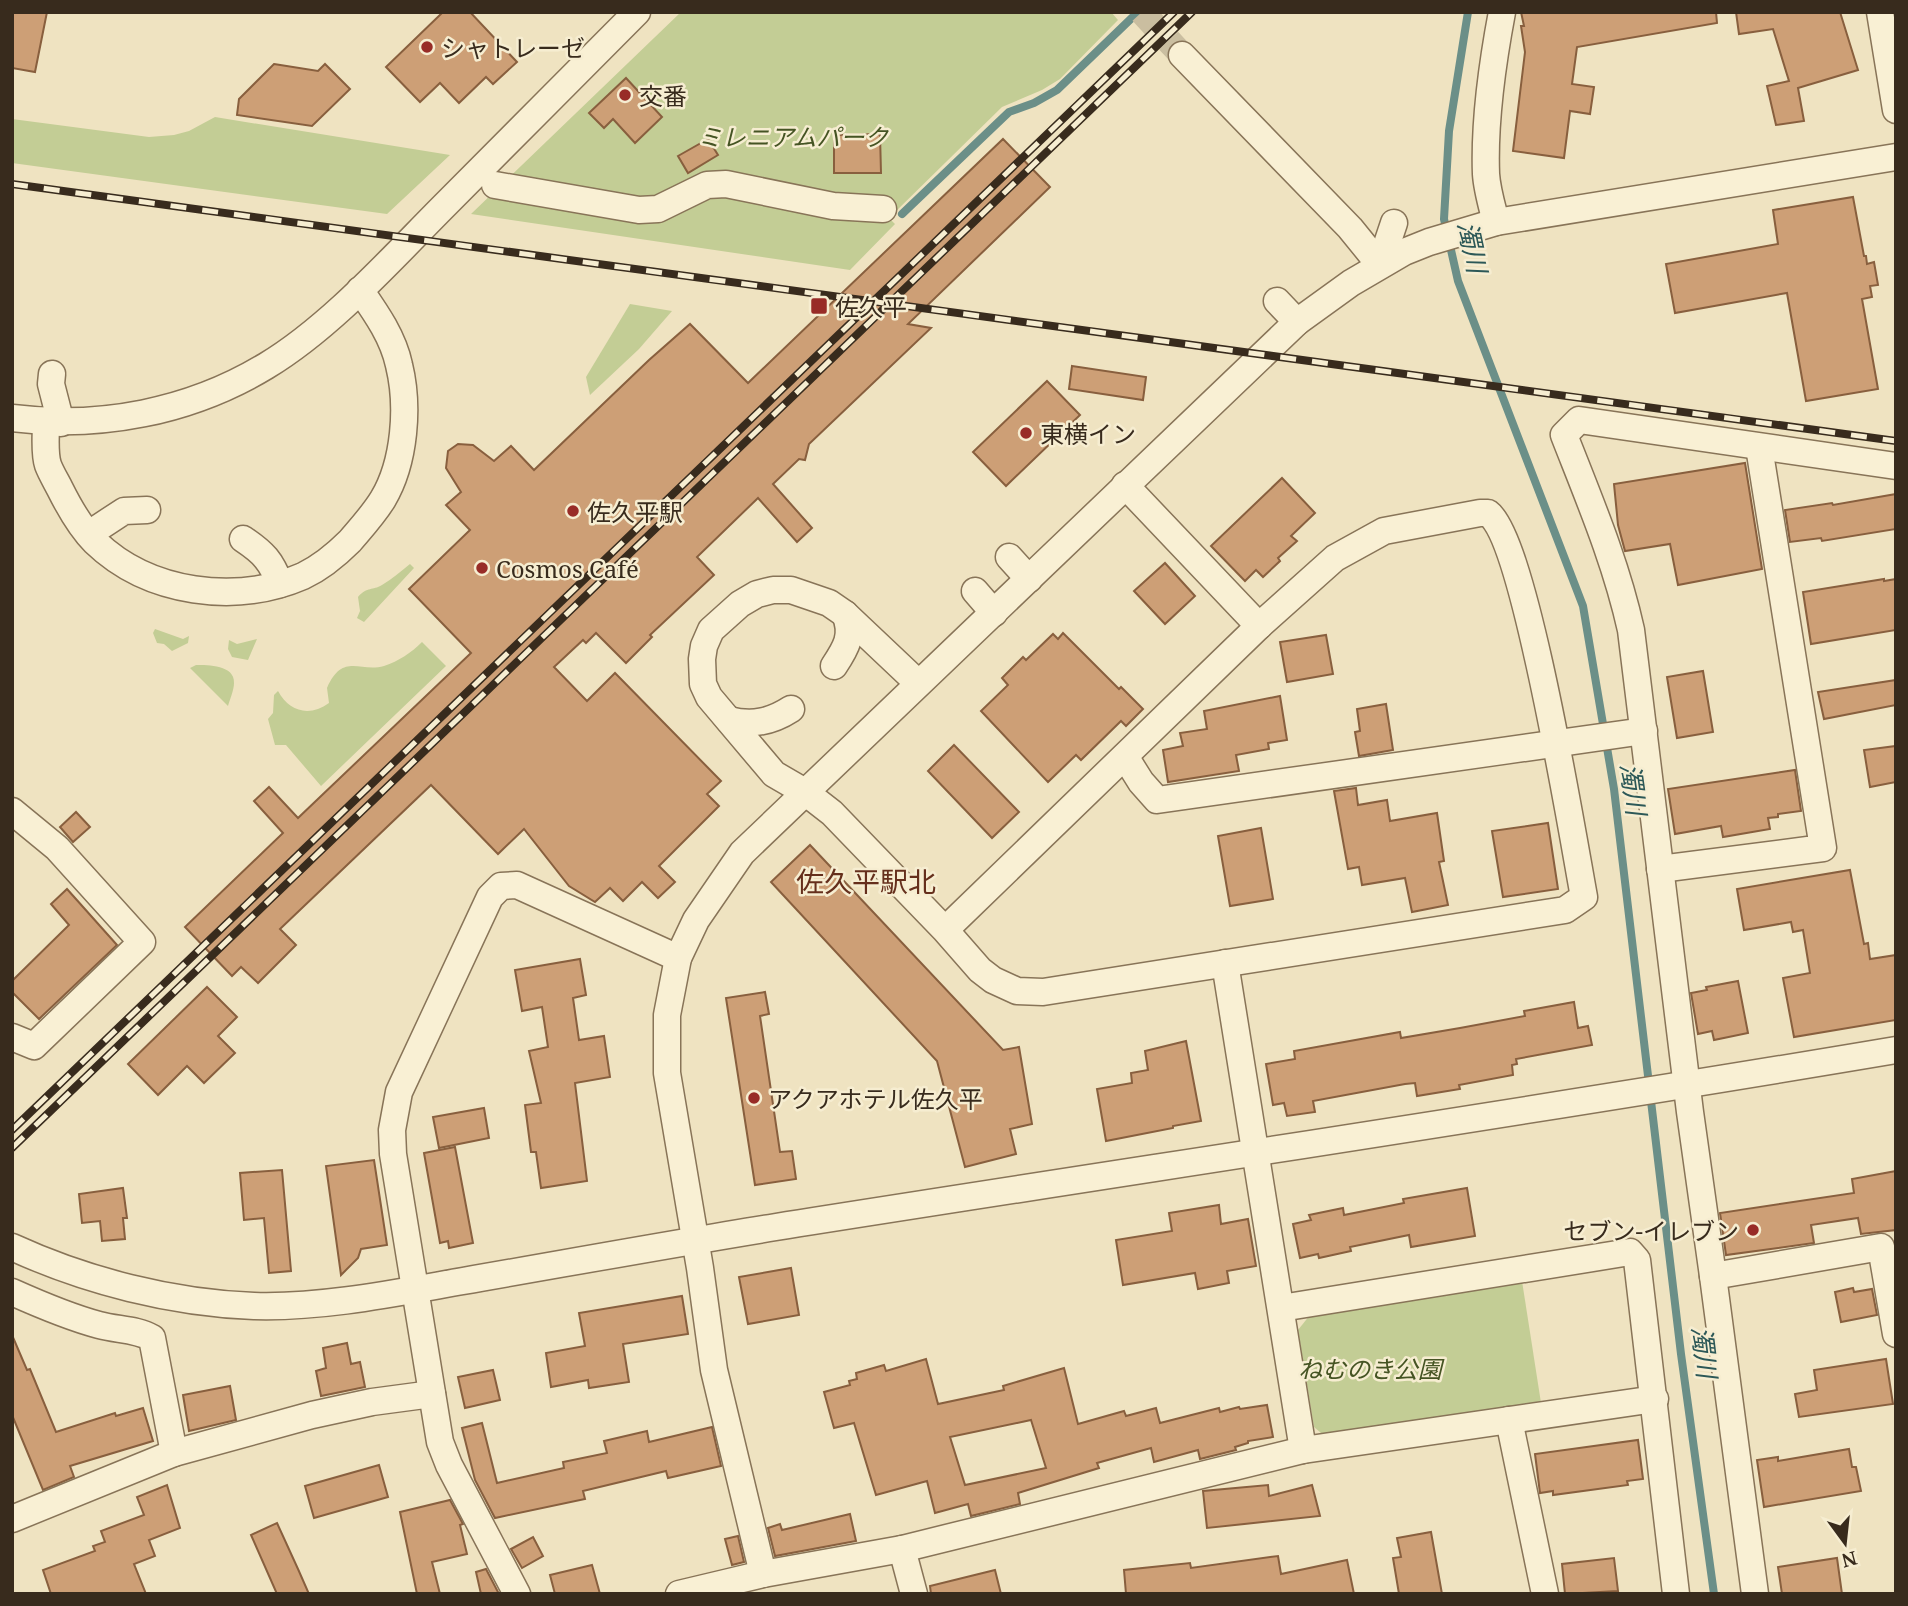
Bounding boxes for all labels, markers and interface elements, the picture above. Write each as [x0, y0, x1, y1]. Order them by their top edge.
place label: シャトレーゼ [441, 31, 585, 64]
marker: シャトレーゼ [419, 39, 435, 55]
place label: 交番 [639, 79, 687, 112]
marker: 交番 [617, 87, 633, 103]
park label: ミレニアムパーク [698, 120, 889, 153]
water label: 濁川 [1450, 218, 1497, 279]
place label: 佐久平 [835, 290, 907, 323]
marker: 佐久平 [809, 296, 829, 316]
place label: 東横イン [1040, 417, 1136, 450]
marker: 東横イン [1018, 425, 1034, 441]
place label: 佐久平駅 [587, 495, 683, 528]
marker: 佐久平駅 [565, 503, 581, 519]
place label: Cosmos Café [496, 552, 639, 585]
marker: Cosmos Café [474, 560, 490, 576]
water label: 濁川 [1613, 761, 1656, 820]
district label: 佐久平駅北 [796, 862, 936, 900]
place label: アクアホテル佐久平 [768, 1082, 983, 1115]
marker: アクアホテル佐久平 [746, 1090, 762, 1106]
place label: セブン-イレブン [1564, 1214, 1739, 1247]
marker: セブン-イレブン [1745, 1222, 1761, 1238]
water label: 濁川 [1684, 1324, 1726, 1383]
park label: ねむのき公園 [1298, 1352, 1445, 1385]
north arrow [1810, 1508, 1880, 1578]
text: N [1839, 1545, 1860, 1574]

